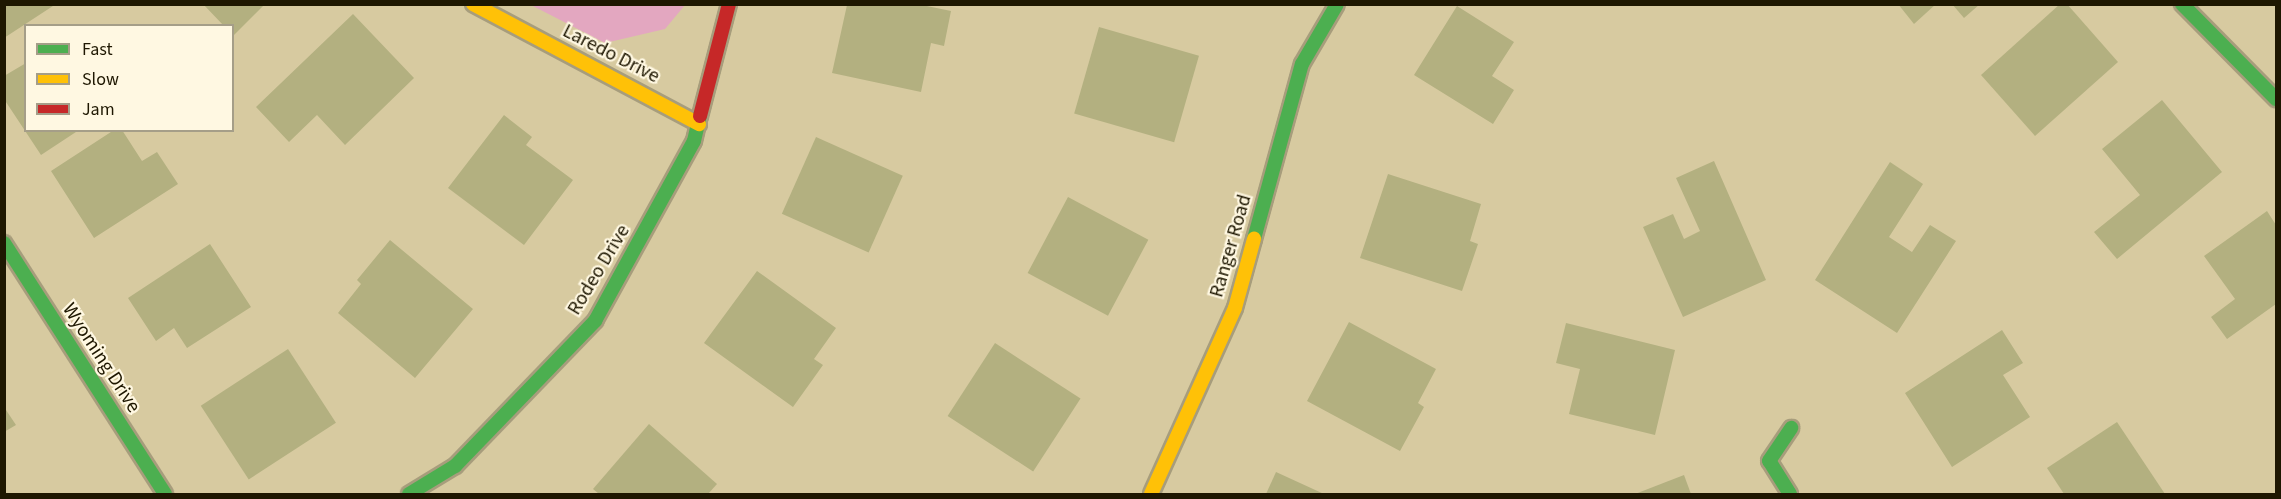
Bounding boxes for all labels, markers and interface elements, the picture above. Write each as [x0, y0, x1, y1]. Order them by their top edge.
street label: Laredo Drive [558, 19, 664, 89]
legend [24, 24, 234, 132]
text: Fast [82, 37, 113, 62]
text: Slow [82, 67, 119, 92]
text: Jam [82, 97, 115, 122]
street label: Ranger Road [1205, 192, 1257, 300]
street label: Rodeo Drive [563, 220, 635, 320]
street label: Wyoming Drive [57, 299, 145, 417]

